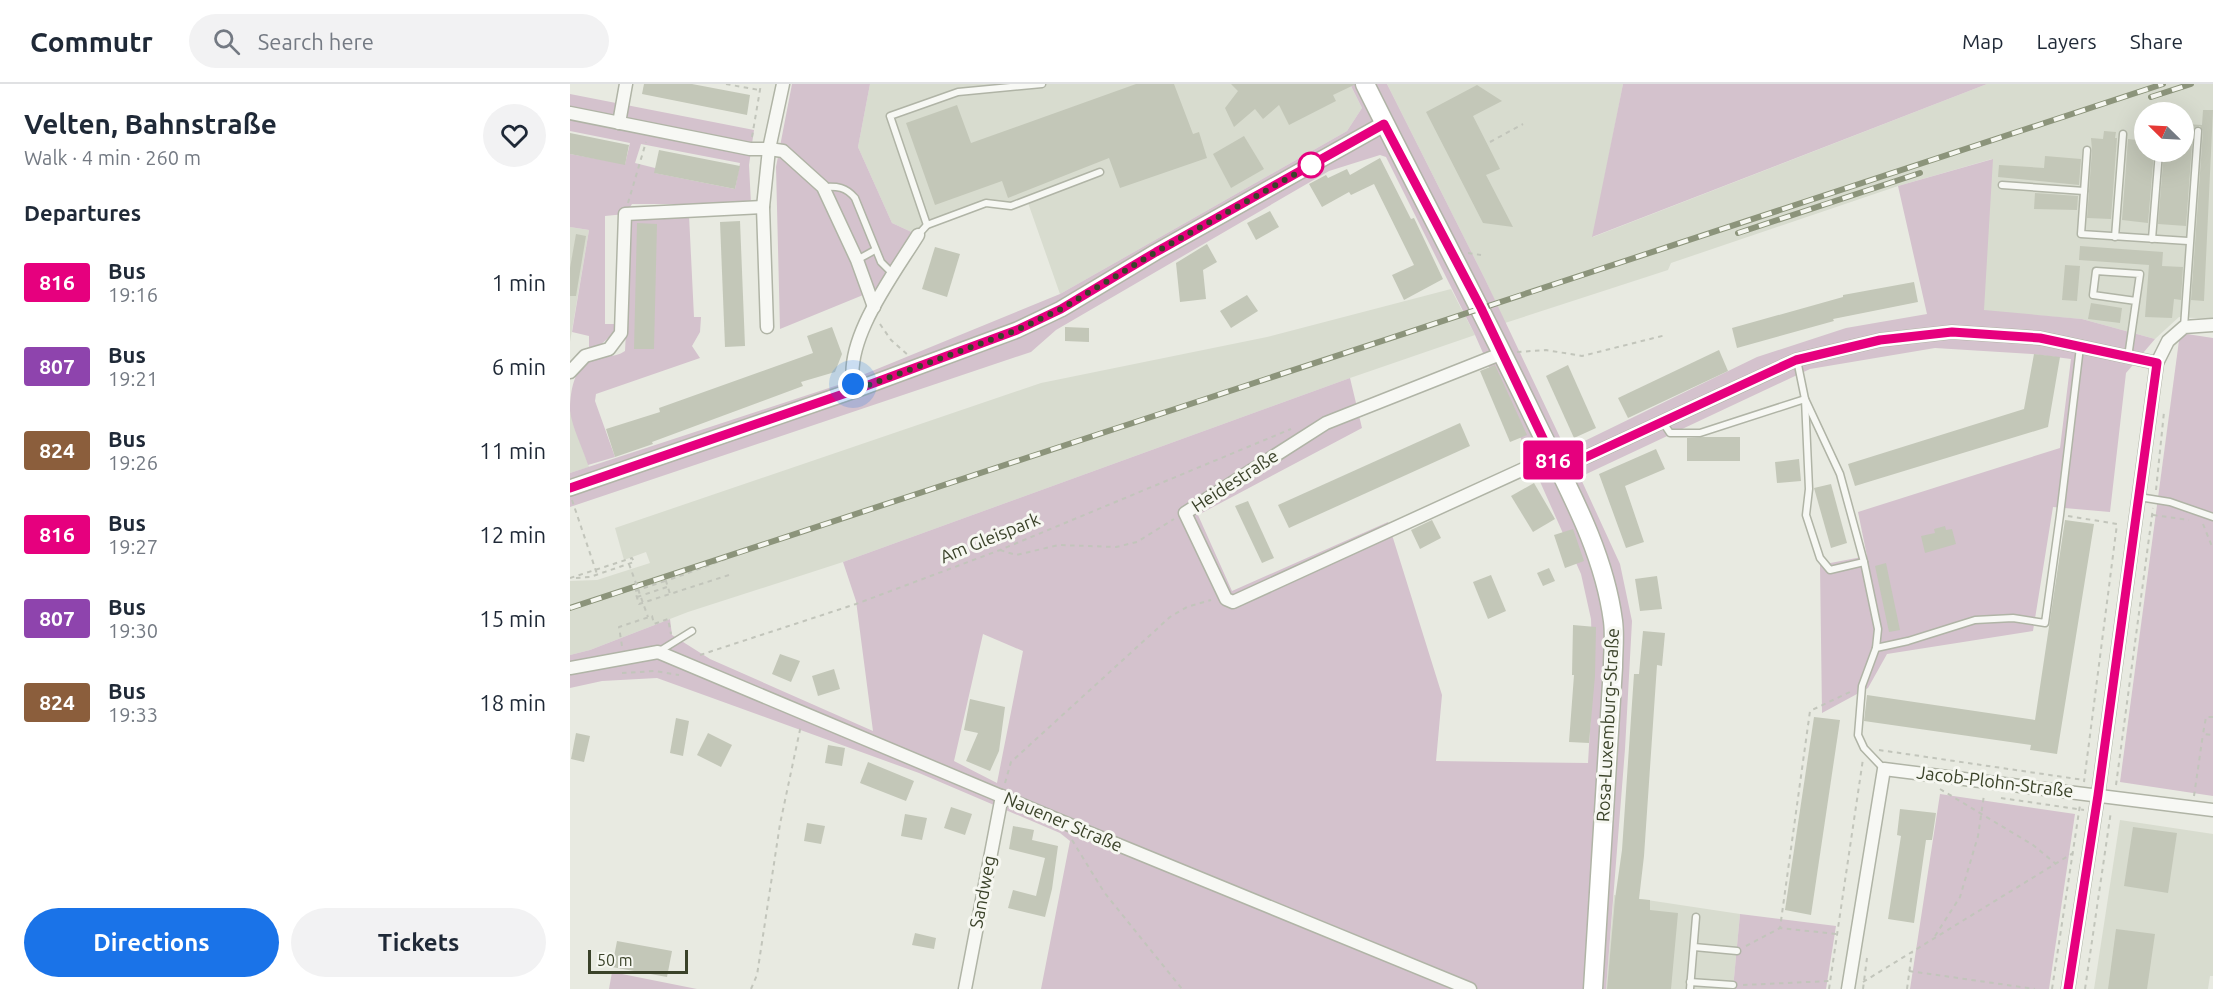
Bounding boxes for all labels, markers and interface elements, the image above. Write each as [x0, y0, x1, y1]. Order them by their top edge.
search box [189, 14, 609, 68]
icon: search [210, 25, 243, 58]
text: Commutr [30, 26, 153, 57]
text: Search here [258, 29, 374, 54]
text: Map [1962, 29, 2003, 53]
text: Layers [2036, 29, 2097, 53]
text: Share [2130, 29, 2183, 53]
north arrow [2134, 102, 2194, 162]
map controls [2134, 102, 2194, 162]
button: heart [483, 104, 546, 167]
text: Velten, Bahnstraße [24, 108, 277, 139]
text: Walk · 4 min · 260 m [24, 146, 201, 169]
unlabelled marker [1298, 152, 1324, 178]
text: Departures [24, 200, 141, 225]
text: Bus [108, 258, 146, 283]
text: 816 [39, 270, 75, 294]
text: 1 min [492, 270, 546, 295]
text: 19:16 [108, 283, 158, 306]
text: Bus [108, 342, 146, 367]
text: 807 [39, 354, 75, 378]
text: 6 min [492, 354, 546, 379]
text: 19:21 [108, 367, 158, 390]
your location [838, 369, 868, 399]
text: Bus [108, 426, 146, 451]
text: 824 [39, 438, 75, 462]
text: 11 min [479, 438, 546, 463]
line badge: 816 [1518, 440, 1588, 479]
street label: Heidestraße [1187, 445, 1281, 516]
text: 816 [1535, 448, 1571, 472]
text: 19:26 [108, 451, 158, 474]
street label: Am Gleispark [937, 508, 1042, 566]
text: Bus [108, 510, 146, 535]
text: 816 [39, 522, 75, 546]
text: 12 min [479, 522, 546, 547]
text: 19:27 [108, 535, 158, 558]
text: Bus [108, 594, 146, 619]
text: 807 [39, 606, 75, 630]
text: 15 min [479, 606, 546, 631]
text: 19:30 [108, 619, 158, 642]
street label: Rosa-Luxemburg-Straße [1592, 627, 1622, 822]
text: Bus [108, 678, 146, 703]
text: 824 [39, 690, 75, 714]
text: 18 min [479, 690, 546, 715]
text: 19:33 [108, 703, 158, 726]
street label: Jacob-Plohn-Straße [1916, 761, 2075, 801]
street label: Nauener Straße [1001, 787, 1126, 855]
street label: Sandweg [965, 854, 999, 930]
button: Directions [24, 908, 279, 977]
button: Tickets [291, 908, 546, 977]
scale bar [588, 947, 688, 974]
text: 50 m [597, 951, 633, 969]

